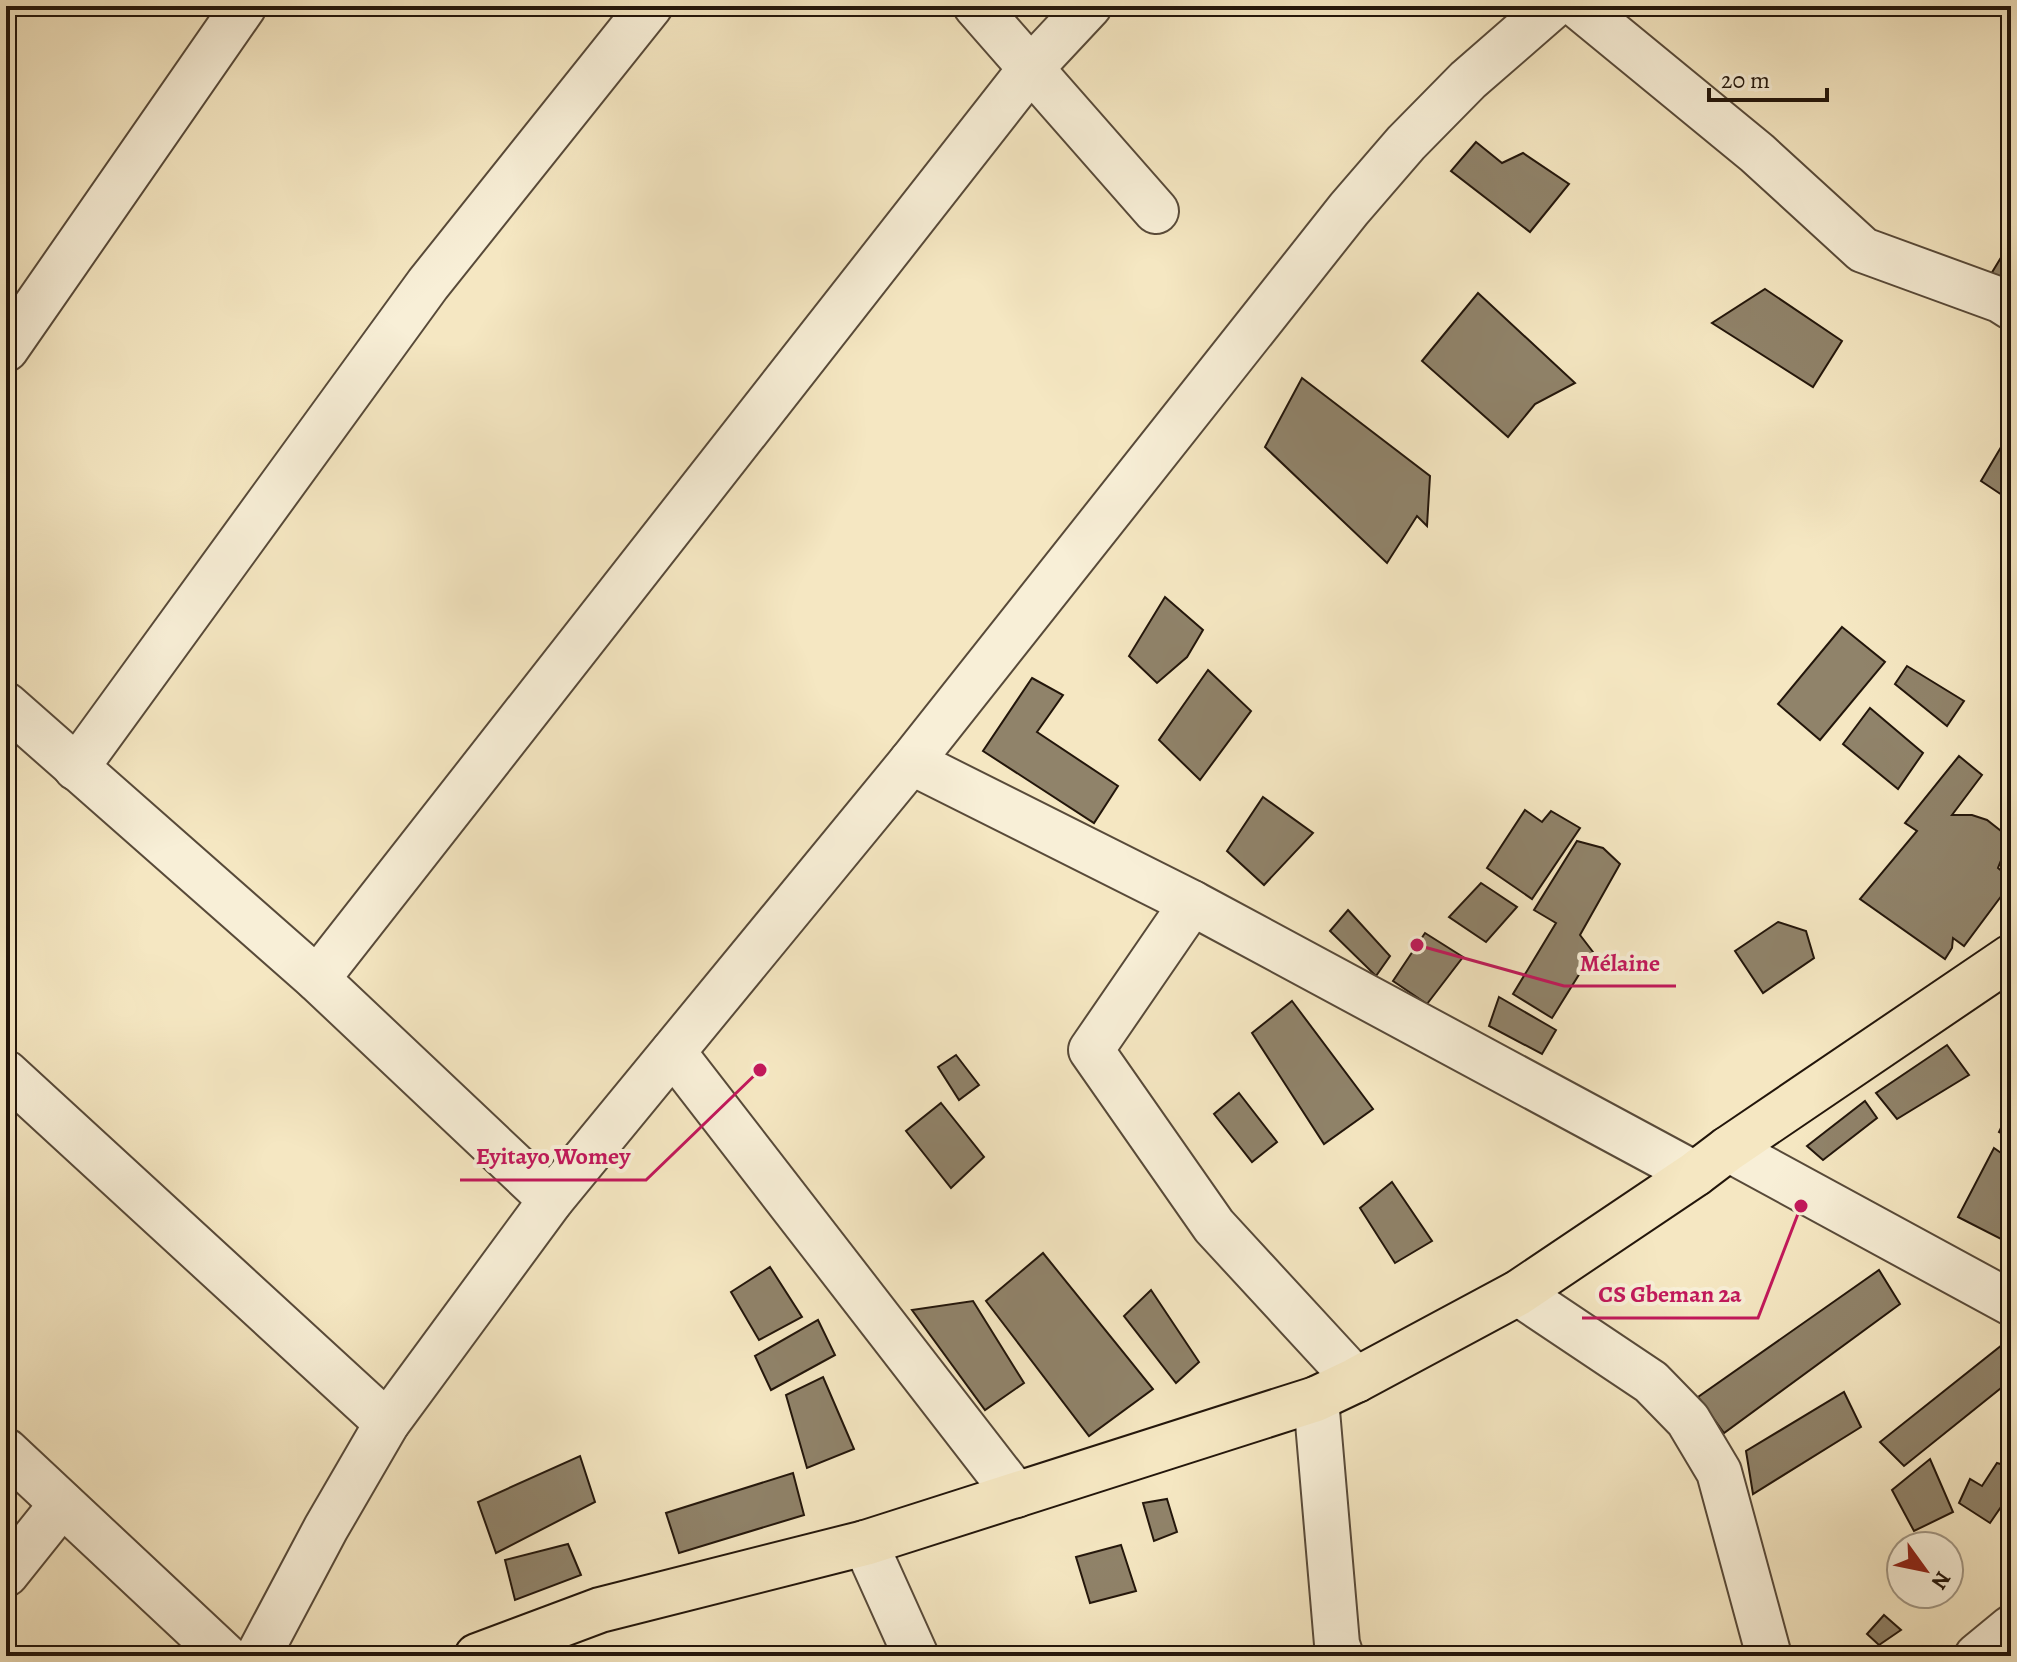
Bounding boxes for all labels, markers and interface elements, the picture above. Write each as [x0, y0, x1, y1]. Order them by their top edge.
scale bar [1709, 52, 1827, 102]
text: 20 m [1721, 64, 1770, 96]
callout: Mélaine [1564, 938, 1676, 986]
text: Mélaine [1580, 947, 1660, 979]
callout: Eyitayo Womey [460, 1132, 646, 1180]
text: Eyitayo Womey [476, 1140, 631, 1172]
callout: CS Gbeman 2a [1582, 1270, 1758, 1318]
text: CS Gbeman 2a [1598, 1278, 1742, 1310]
north arrow [1885, 1530, 1965, 1610]
text: N [1924, 1565, 1958, 1595]

